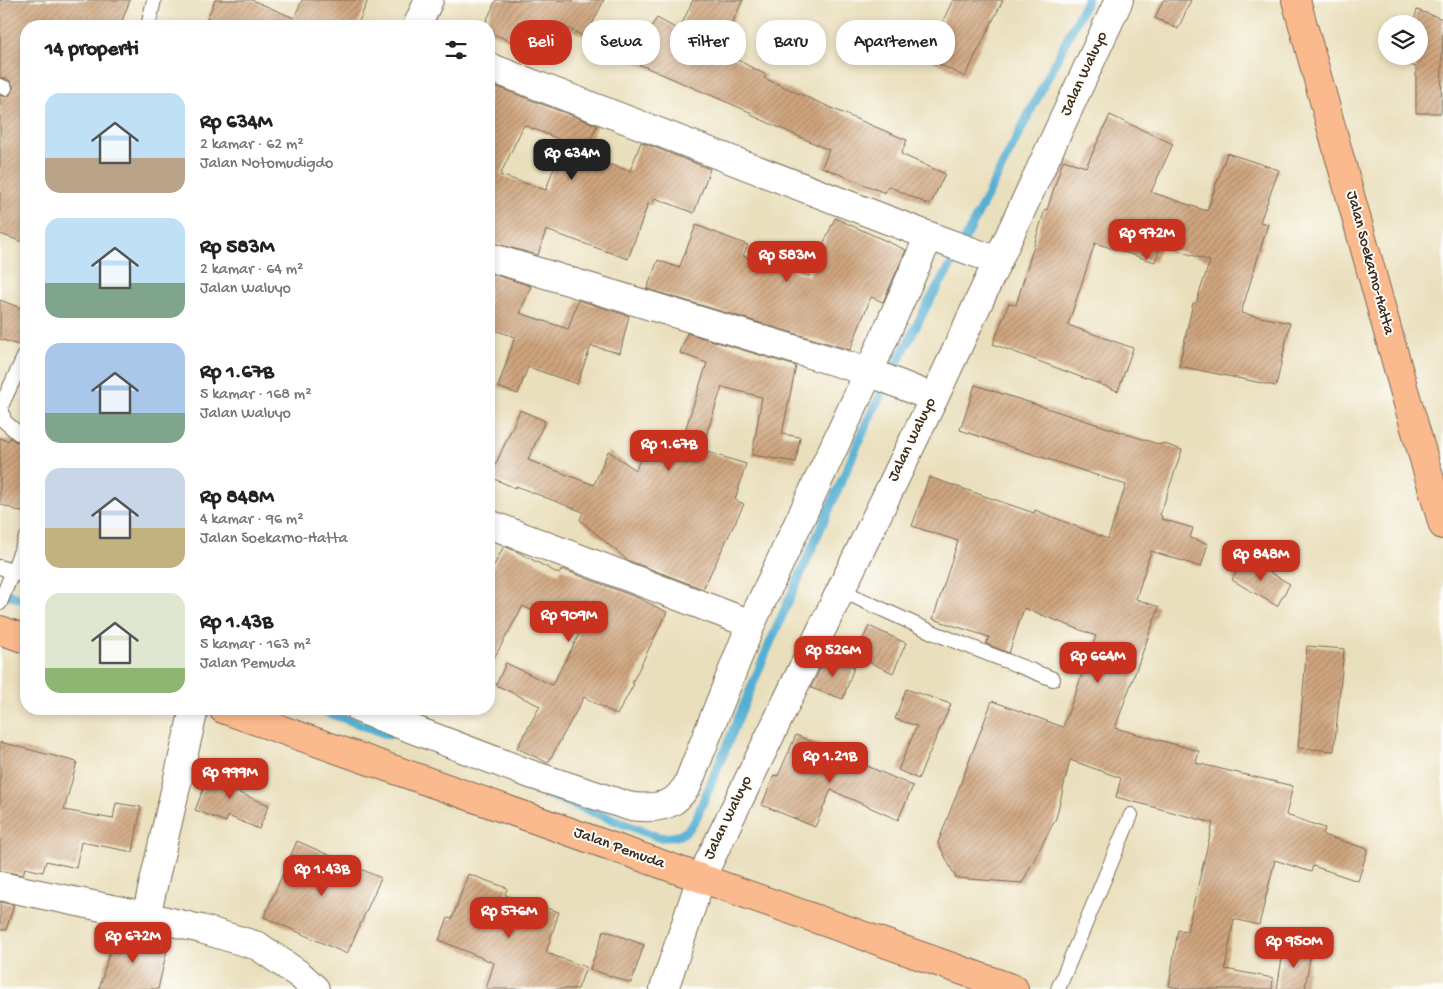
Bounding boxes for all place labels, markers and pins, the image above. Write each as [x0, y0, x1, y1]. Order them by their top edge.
pin: Rp 634M [526, 138, 618, 181]
pin: Rp 972M [1101, 218, 1193, 261]
pin: Rp 583M [741, 240, 833, 283]
pin: Rp 1.67B [617, 430, 721, 472]
pin: Rp 848M [1215, 540, 1307, 582]
pin: Rp 909M [523, 600, 615, 643]
pin: Rp 526M [787, 636, 879, 678]
pin: Rp 664M [1052, 642, 1144, 684]
pin: Rp 1.21B [778, 742, 882, 784]
pin: Rp 999M [184, 758, 276, 800]
pin: Rp 1.43B [270, 854, 374, 897]
pin: Rp 576M [463, 896, 555, 939]
pin: Rp 672M [87, 922, 179, 964]
pin: Rp 950M [1248, 926, 1340, 969]

